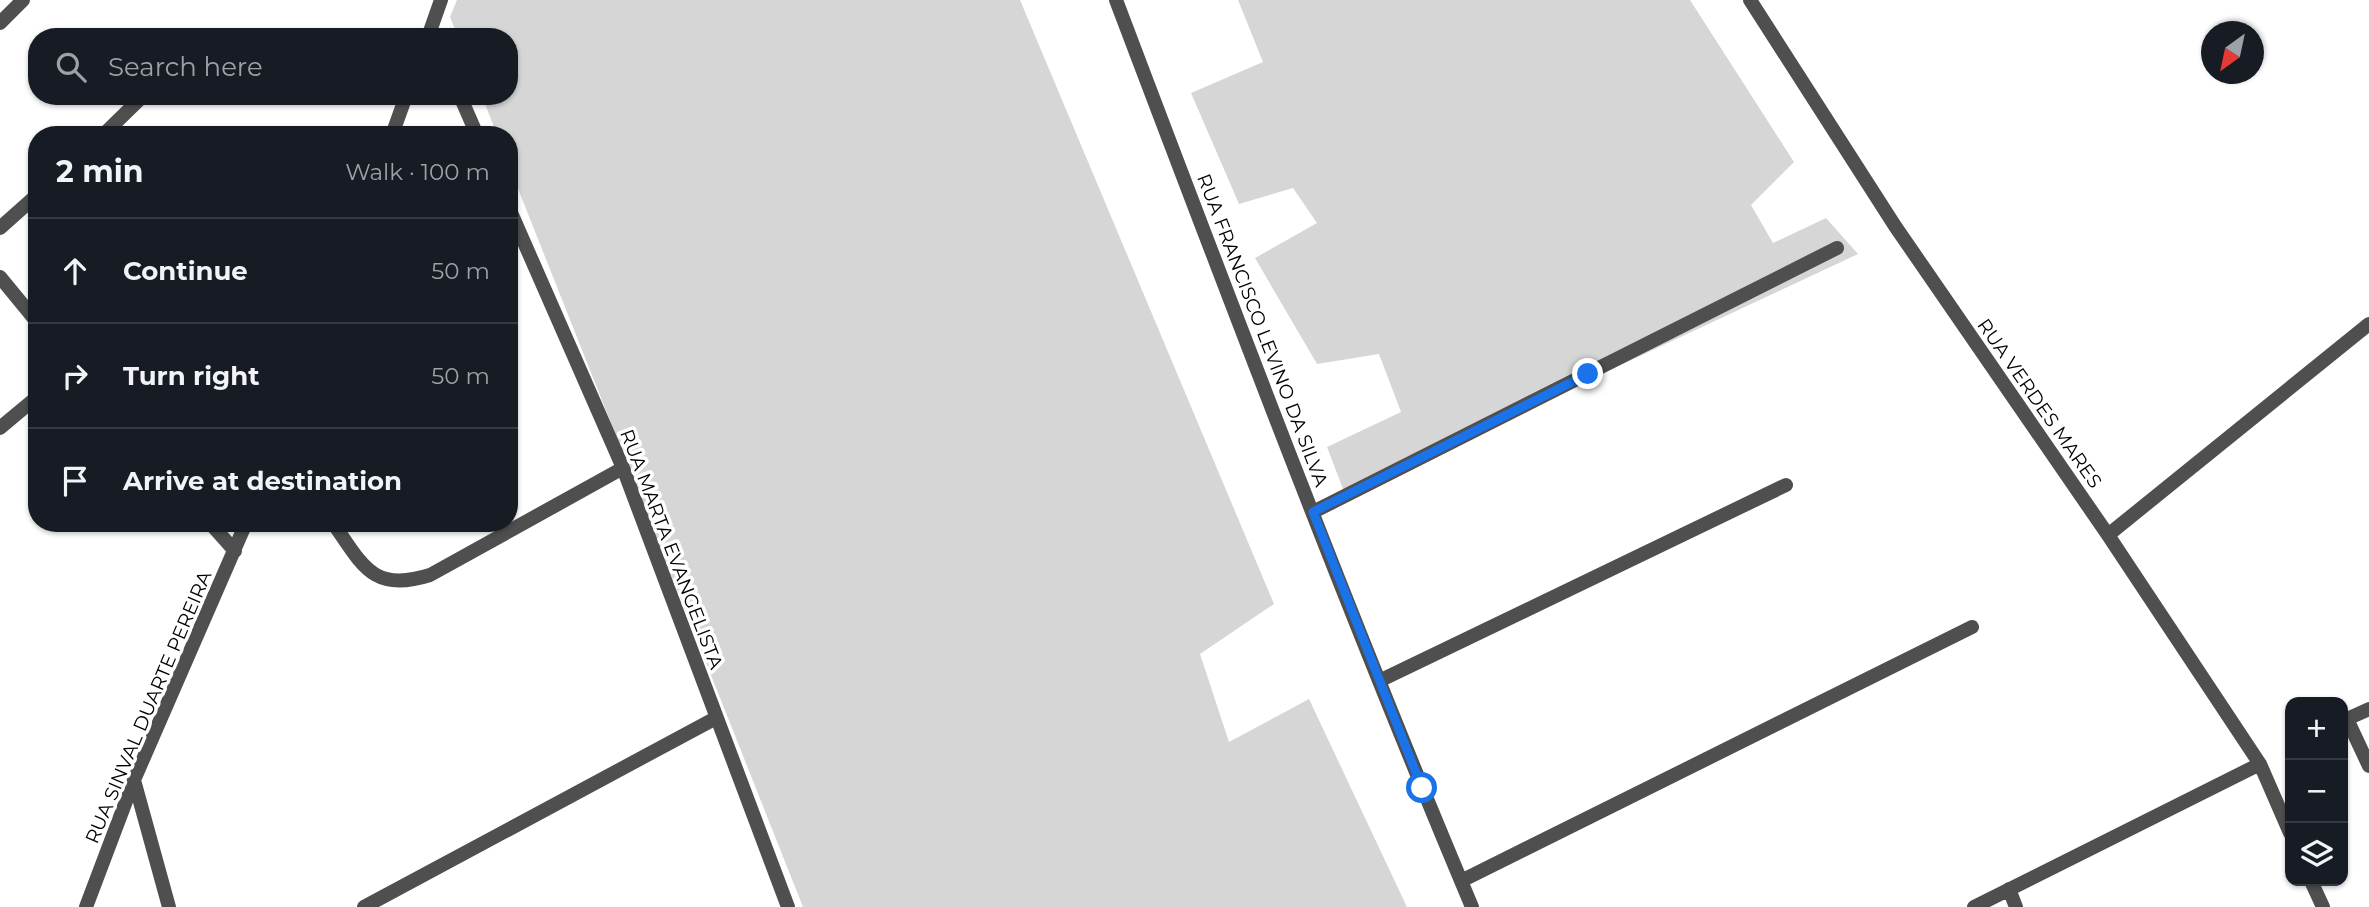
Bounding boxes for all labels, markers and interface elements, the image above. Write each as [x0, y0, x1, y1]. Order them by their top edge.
north arrow [2201, 21, 2264, 84]
search box [28, 28, 518, 105]
icon: search [52, 48, 90, 86]
text: Search here [108, 51, 263, 83]
text: 2 min [56, 153, 143, 190]
text: Walk · 100 m [345, 158, 490, 186]
street label: RUA FRANCISCO LEVINO DA SILVA [1192, 170, 1333, 490]
icon: ahead [56, 252, 94, 290]
text: Continue [123, 255, 248, 287]
text: 50 m [431, 257, 490, 285]
street label: RUA VERDES MARES [1972, 314, 2107, 492]
icon: right [56, 357, 94, 395]
route end [1572, 358, 1603, 389]
text: Turn right [123, 360, 259, 392]
text: 50 m [431, 362, 490, 390]
street label: RUA MARTA EVANGELISTA [615, 426, 728, 673]
icon: arrive [56, 462, 94, 500]
text: Arrive at destination [123, 465, 402, 497]
street label: RUA SINVAL DUARTE PEREIRA [80, 567, 217, 847]
map controls [2285, 697, 2348, 886]
button: + [2285, 697, 2348, 760]
button: − [2285, 760, 2348, 823]
route start [1406, 772, 1437, 803]
button: layers [2285, 823, 2348, 886]

